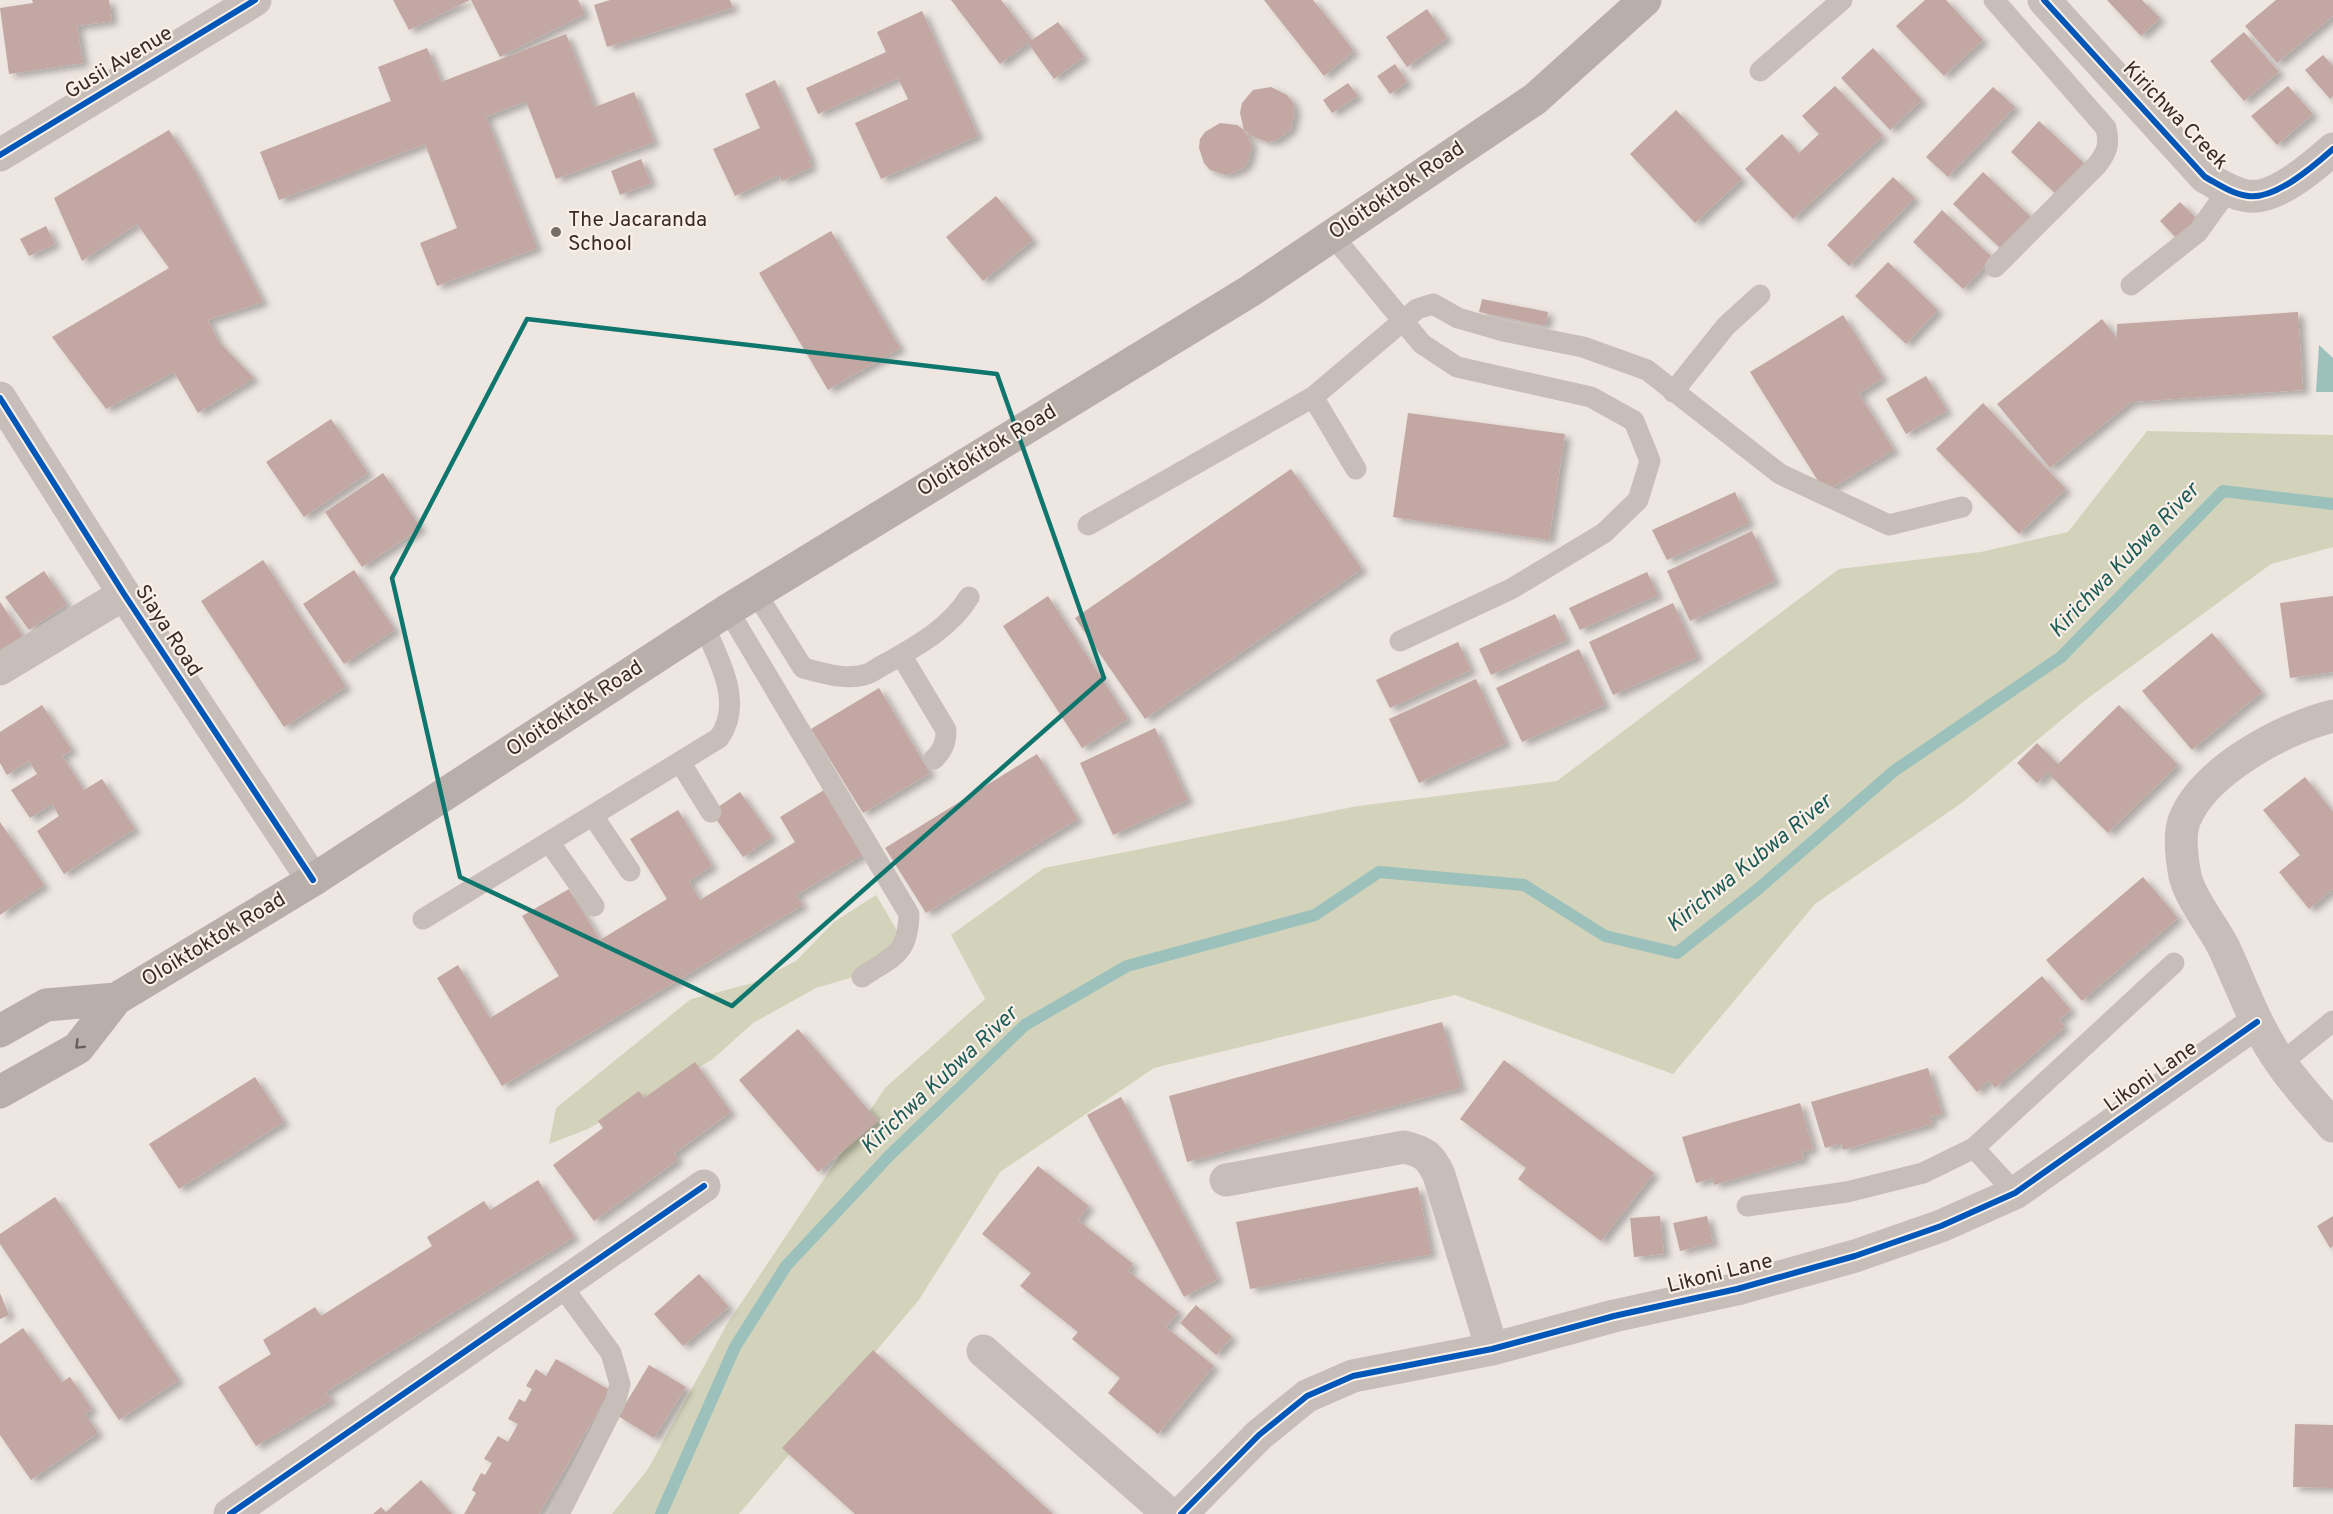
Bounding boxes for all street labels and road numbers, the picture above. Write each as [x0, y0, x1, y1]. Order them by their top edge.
street label: Gusii Avenue [60, 20, 178, 106]
street label: Kirichwa Creek [2116, 56, 2234, 176]
street label: Oloitokitok Road [1324, 136, 1470, 246]
street label: Oloitokitok Road [912, 399, 1062, 503]
street label: Siaya Road [128, 580, 208, 682]
street label: Oloitokitok Road [501, 655, 649, 763]
street label: Oloiktoktok Road [137, 886, 291, 994]
street label: Likoni Lane [2099, 1035, 2203, 1119]
street label: Likoni Lane [1664, 1248, 1776, 1300]

